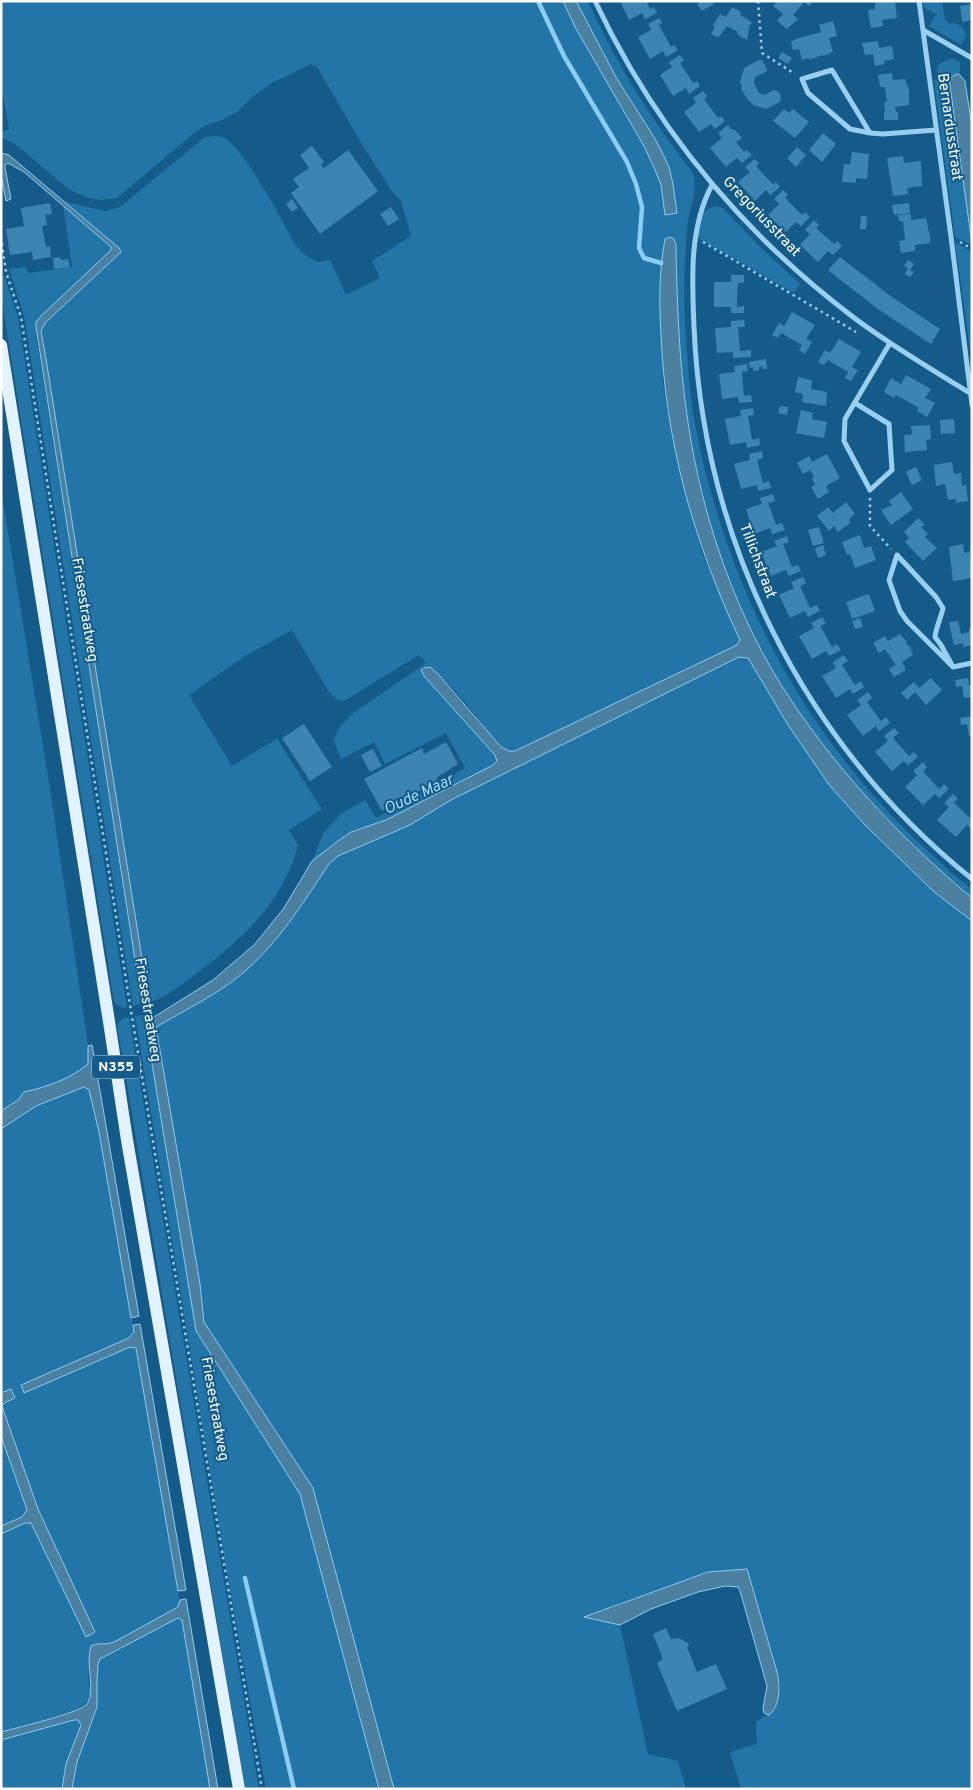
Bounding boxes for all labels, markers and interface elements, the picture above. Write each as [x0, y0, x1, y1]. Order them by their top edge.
street label: Bernardusstraat [932, 72, 966, 182]
street label: Gregoriusstraat [718, 173, 804, 261]
street label: Tillichstraat [734, 521, 780, 601]
street label: Friesestraatweg [66, 556, 102, 664]
water label: Oude Maar [381, 769, 459, 820]
street label: Friesestraatweg [129, 956, 165, 1064]
road number: N355 [92, 1056, 140, 1078]
street label: Friesestraatweg [195, 1355, 233, 1463]

